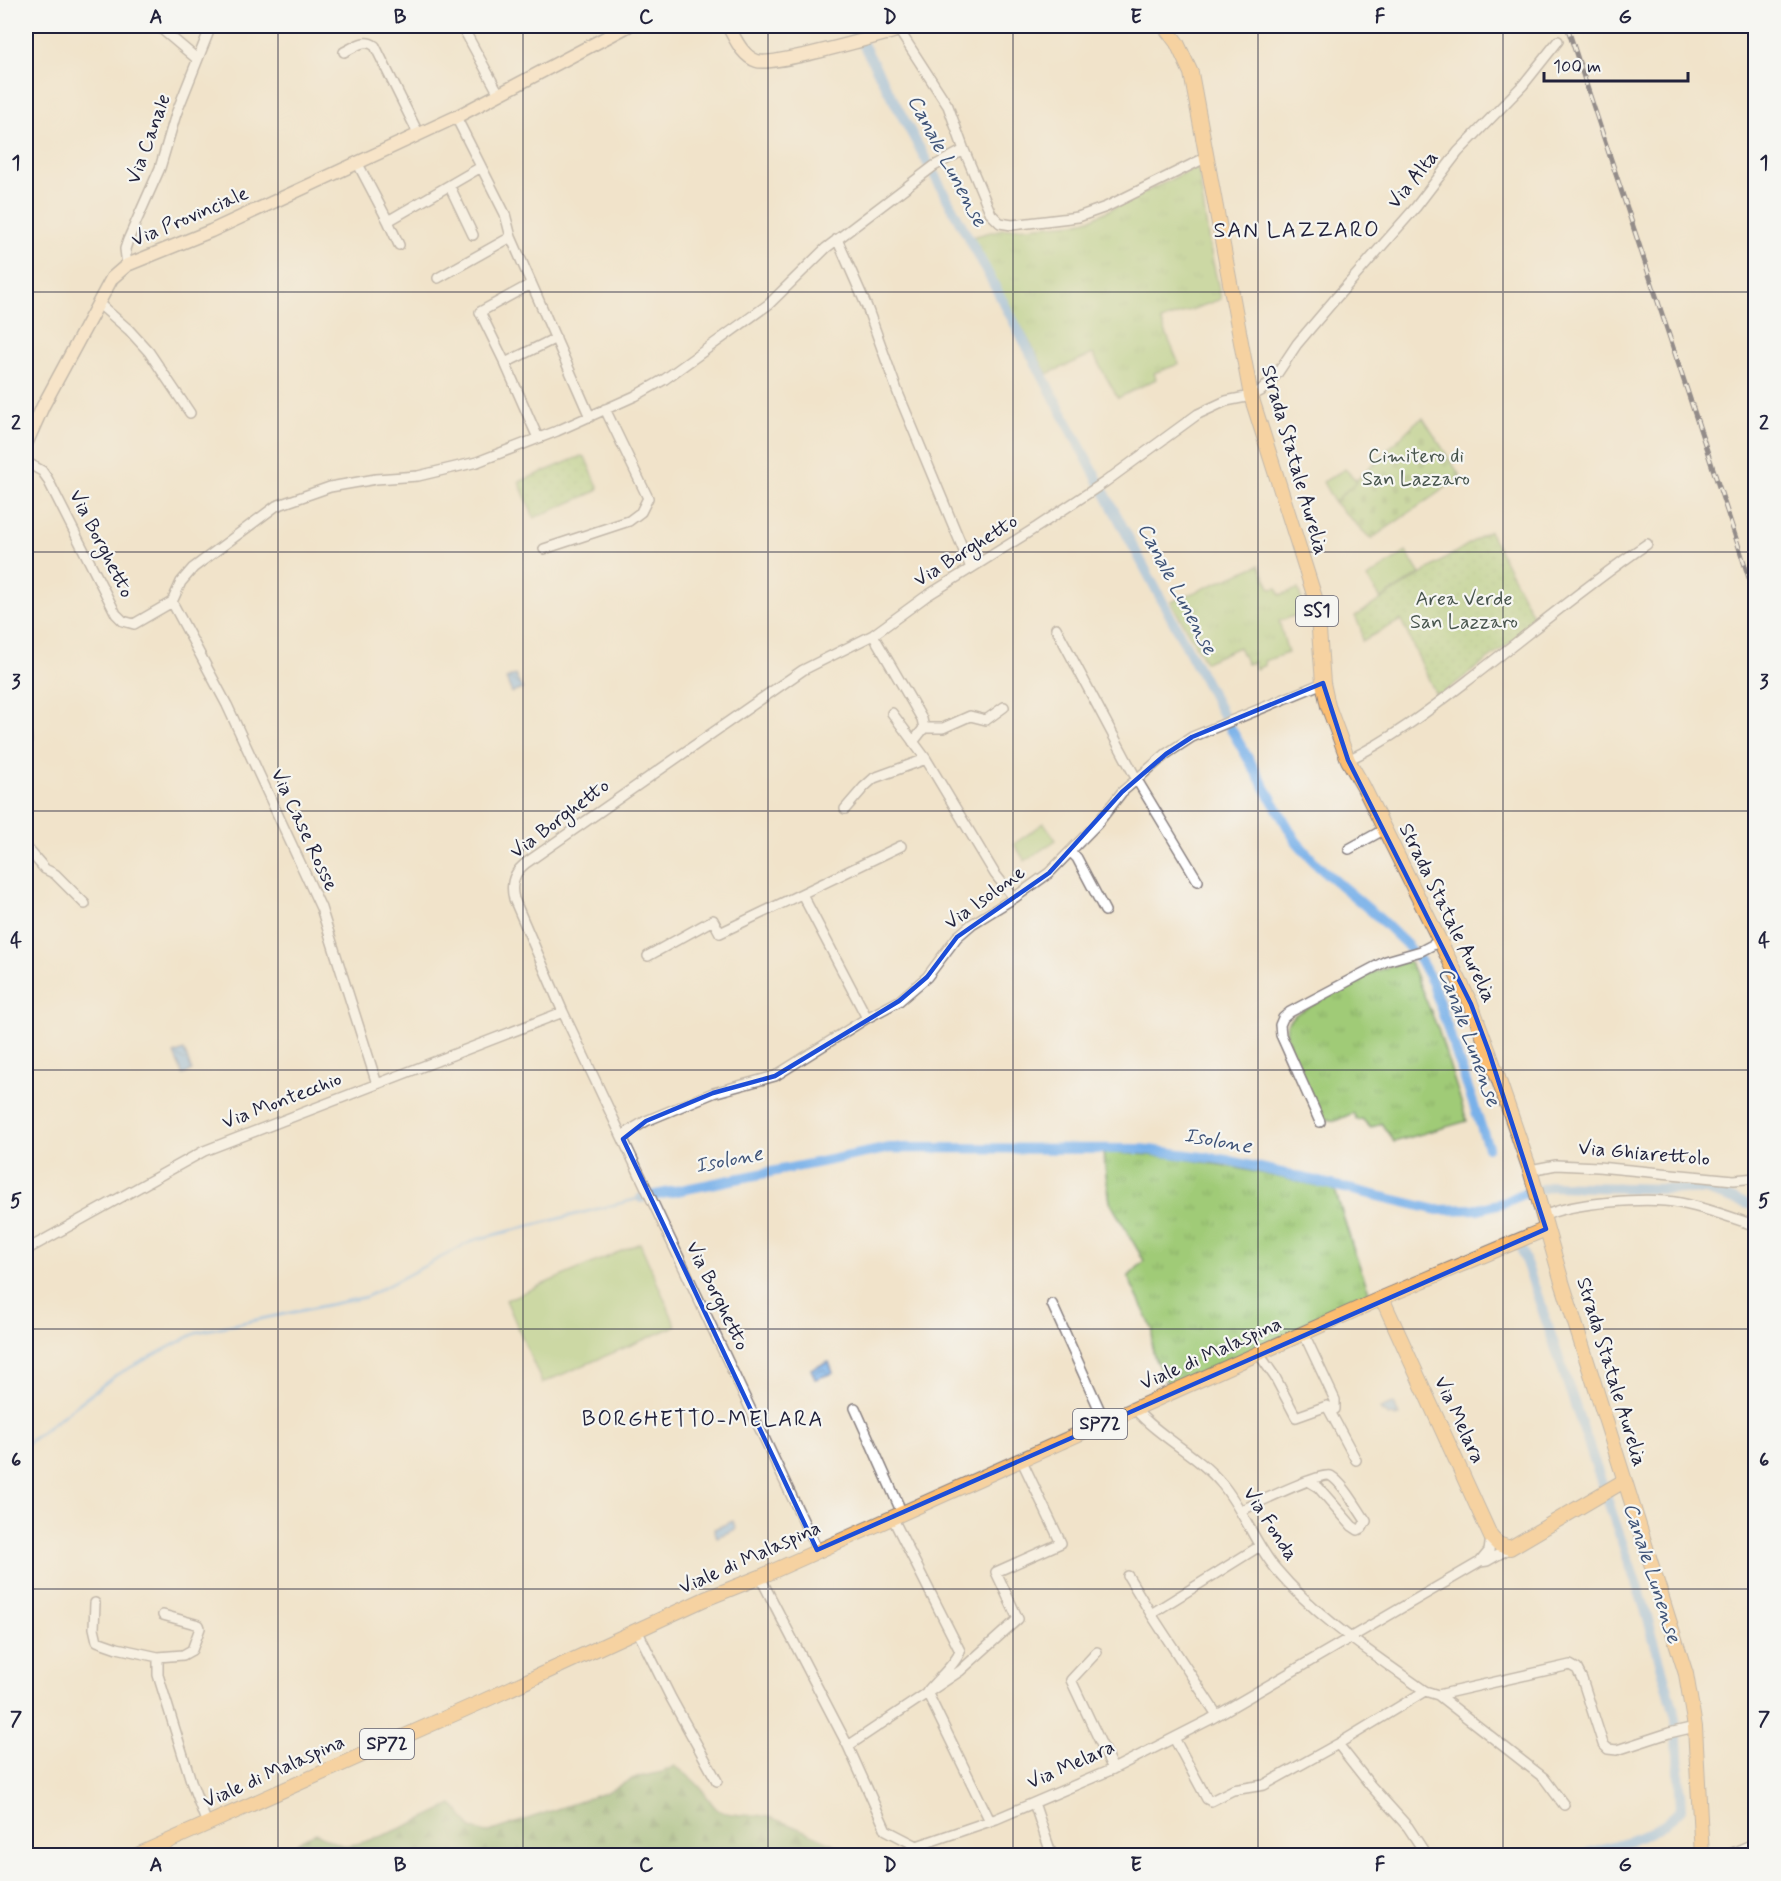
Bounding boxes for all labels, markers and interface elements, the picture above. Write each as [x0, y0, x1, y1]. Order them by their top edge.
text: A [149, 4, 163, 31]
text: B [394, 4, 407, 31]
text: C [639, 4, 654, 31]
text: D [883, 4, 897, 31]
text: E [1130, 4, 1142, 31]
text: F [1375, 4, 1386, 31]
text: G [1618, 4, 1632, 31]
scale bar [1544, 45, 1688, 83]
text: 100 m [1553, 55, 1601, 79]
street label: Via Canale [120, 90, 178, 188]
water label: Canale Lunense [900, 90, 994, 233]
street label: Via Alta [1381, 145, 1445, 215]
text: 1 [12, 150, 20, 177]
text: 1 [1760, 150, 1768, 177]
street label: Via Provinciale [127, 180, 253, 254]
district label: SAN LAZZARO [1214, 217, 1380, 245]
street label: Strada Statale Aurelia [1254, 362, 1334, 558]
text: 2 [11, 410, 21, 437]
text: 2 [1759, 410, 1769, 437]
park label: Cimitero di San Lazzaro [1362, 443, 1470, 493]
street label: Via Borghetto [61, 485, 140, 603]
street label: Via Borghetto [909, 508, 1024, 595]
water label: Canale Lunense [1130, 518, 1224, 661]
park label: Area Verde San Lazzaro [1410, 586, 1518, 636]
road number: SS1 [1296, 596, 1338, 626]
text: 3 [11, 669, 21, 696]
text: 3 [1759, 669, 1769, 696]
street label: Via Case Rosse [264, 764, 344, 896]
street label: Via Borghetto [505, 773, 616, 866]
street label: Strada Statale Aurelia [1392, 819, 1502, 1007]
street label: Via Isolone [939, 859, 1031, 937]
text: 4 [10, 928, 22, 955]
text: 4 [1758, 928, 1770, 955]
water label: Canale Lunense [1431, 964, 1508, 1111]
street label: Via Montecchio [218, 1066, 346, 1136]
water label: Isolone [1182, 1121, 1255, 1161]
street label: Via Ghiarettolo [1577, 1135, 1711, 1173]
water label: Isolone [693, 1140, 766, 1180]
text: 5 [10, 1188, 22, 1215]
text: 5 [1758, 1188, 1770, 1215]
street label: Via Borghetto [678, 1237, 755, 1356]
street label: Strada Statale Aurelia [1569, 1274, 1653, 1470]
street label: Viale di Malaspina [1136, 1311, 1286, 1397]
street label: Via Melara [1427, 1372, 1491, 1468]
district label: BORGHETTO-MELARA [582, 1406, 824, 1434]
road number: SP72 [1073, 1409, 1127, 1439]
text: 6 [11, 1447, 21, 1474]
text: 6 [1759, 1447, 1769, 1474]
street label: Via Fonda [1236, 1482, 1304, 1566]
water label: Canale Lunense [1616, 1499, 1688, 1648]
street label: Viale di Malaspina [675, 1515, 825, 1601]
text: 7 [10, 1706, 22, 1733]
text: 7 [1758, 1706, 1770, 1733]
street label: Viale di Malaspina [199, 1729, 349, 1815]
road number: SP72 [360, 1729, 414, 1759]
street label: Via Melara [1023, 1734, 1119, 1796]
text: A [149, 1852, 163, 1879]
text: B [394, 1852, 407, 1879]
text: C [639, 1852, 654, 1879]
text: D [883, 1852, 897, 1879]
text: E [1130, 1852, 1142, 1879]
text: F [1375, 1852, 1386, 1879]
text: G [1618, 1852, 1632, 1879]

